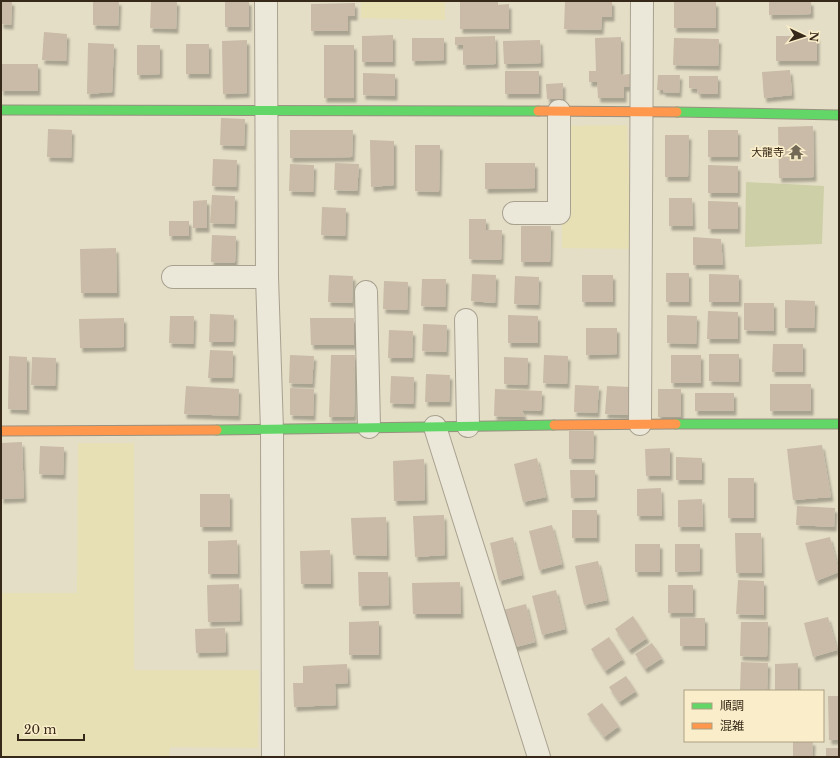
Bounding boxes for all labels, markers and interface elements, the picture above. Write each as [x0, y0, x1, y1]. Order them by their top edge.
north arrow [784, 16, 824, 56]
text: N [807, 31, 821, 43]
temple icon: 大龍寺 [787, 143, 805, 161]
place label: 大龍寺 [751, 145, 784, 159]
legend [684, 690, 824, 742]
text: 順調 [720, 698, 744, 713]
scale bar [18, 716, 84, 742]
text: 混雑 [720, 718, 744, 733]
text: 20 m [24, 722, 56, 737]

